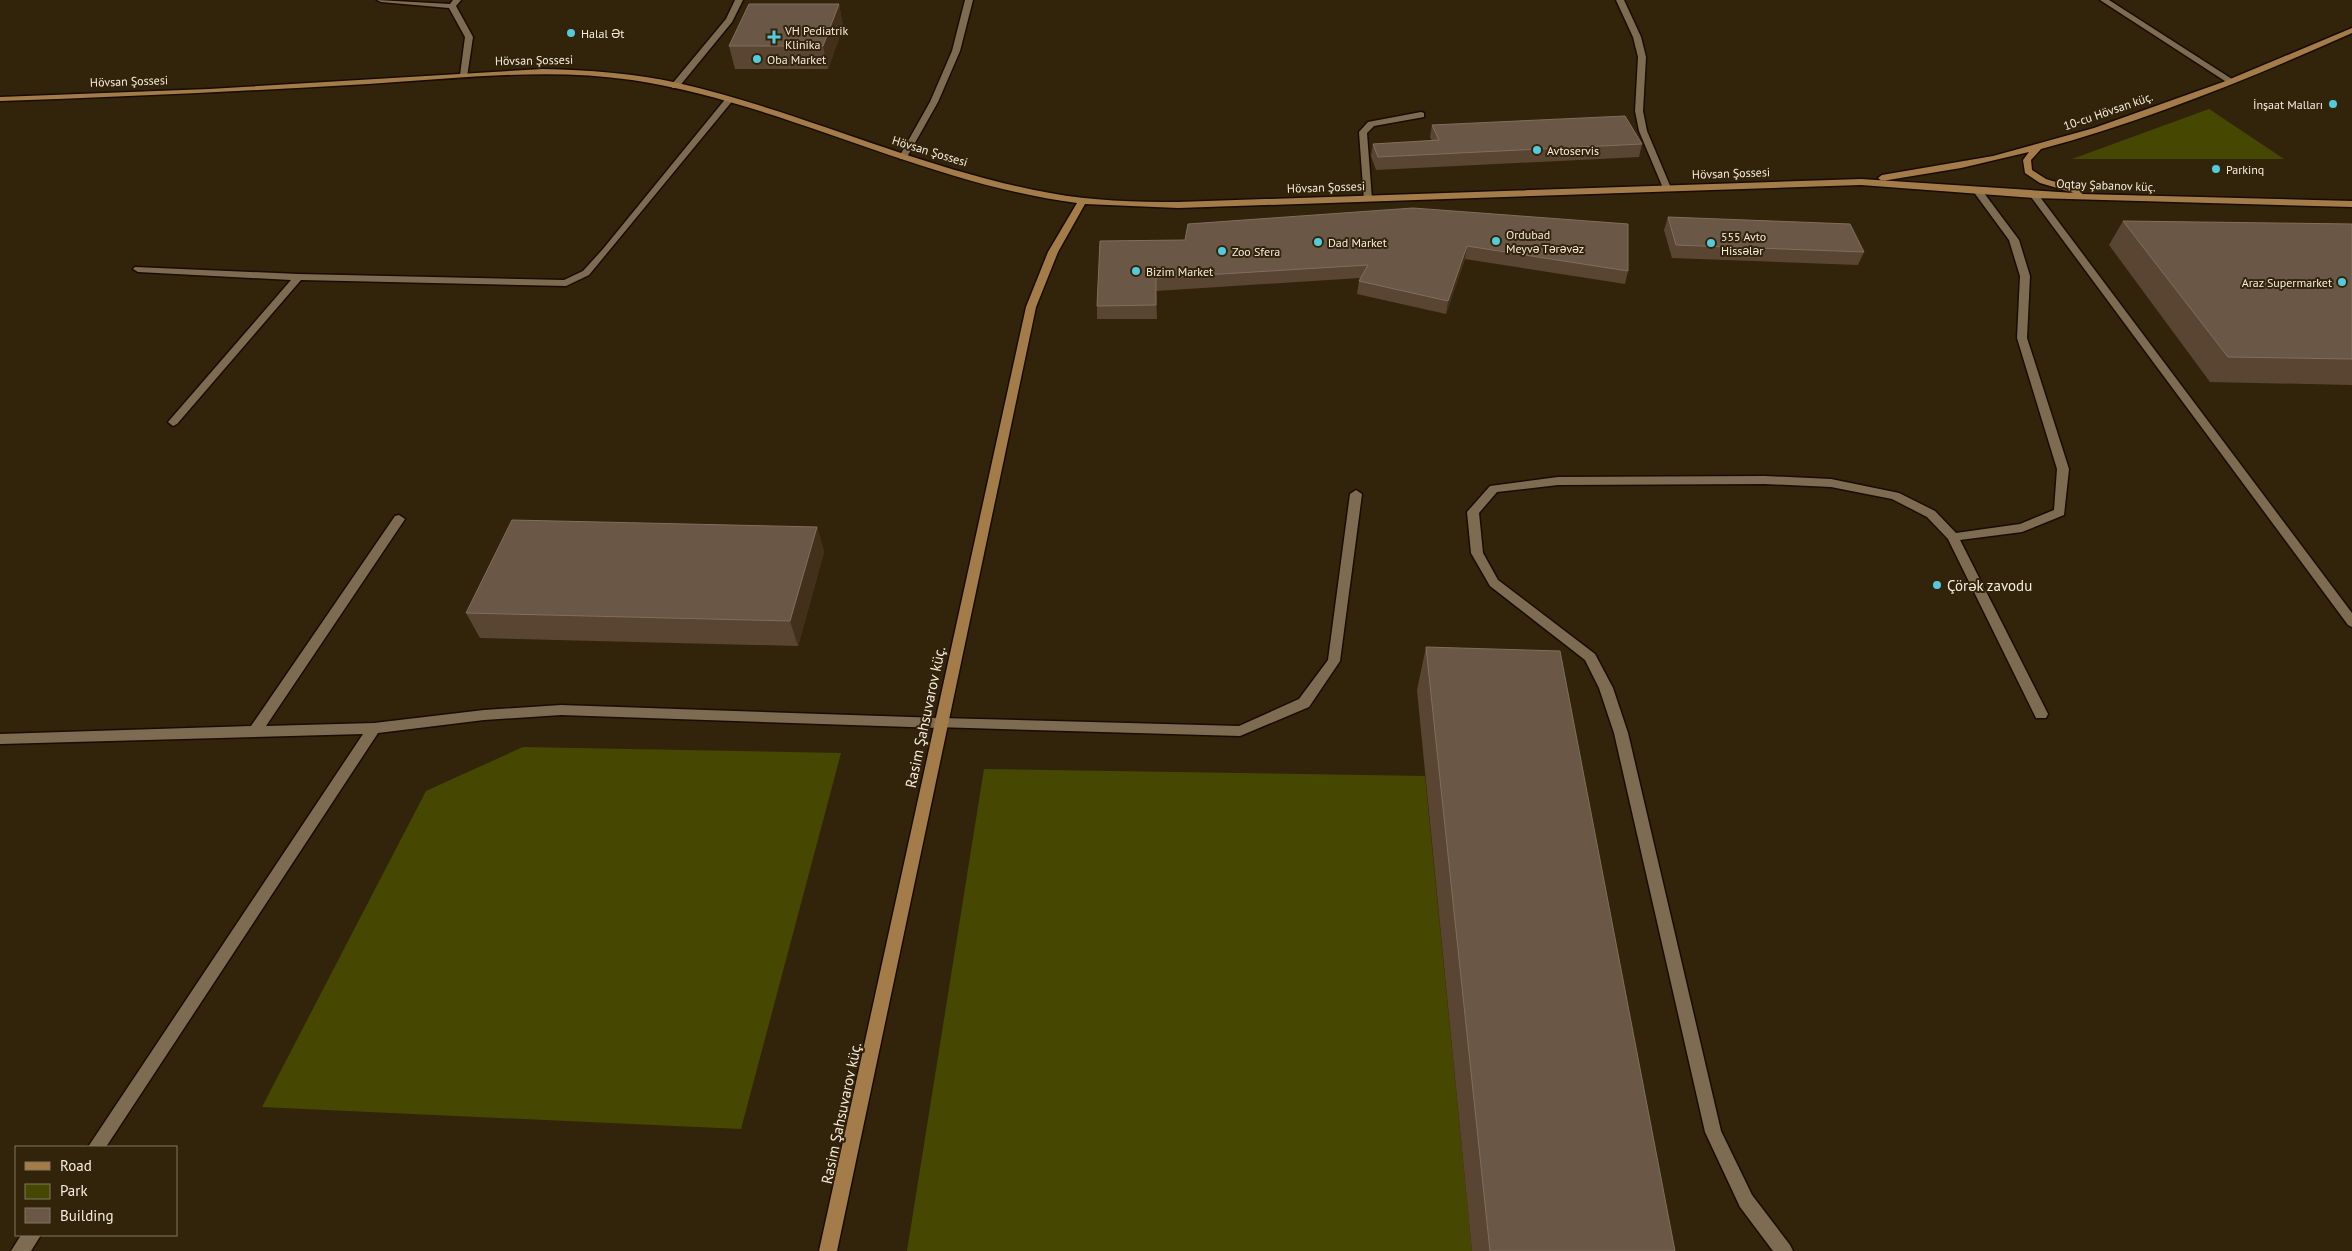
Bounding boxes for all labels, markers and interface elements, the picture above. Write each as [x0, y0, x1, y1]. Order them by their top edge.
place label: VH Pediatrik Klinika [784, 23, 848, 52]
place label: Halal Ət [581, 26, 624, 41]
marker: Halal Ət [565, 27, 577, 39]
marker: VH Pediatrik Klinika [767, 30, 781, 44]
street label: Hövsan Şossesi [495, 52, 573, 68]
place label: Oba Market [767, 52, 826, 67]
marker: Oba Market [751, 53, 763, 65]
street label: Hövsan Şossesi [90, 72, 168, 90]
street label: 10-cu Hövsan küç. [2061, 89, 2155, 133]
place label: İnşaat Malları [2253, 97, 2323, 112]
marker: İnşaat Malları [2327, 98, 2339, 110]
street label: Hövsan Şossesi [890, 132, 970, 170]
place label: Avtoservis [1547, 143, 1599, 158]
marker: Avtoservis [1531, 144, 1543, 156]
place label: Parkinq [2226, 162, 2264, 177]
marker: Parkinq [2210, 163, 2222, 175]
street label: Hövsan Şossesi [1692, 164, 1770, 182]
street label: Oqtay Şabanov küç. [2056, 176, 2156, 194]
street label: Hövsan Şossesi [1287, 178, 1365, 196]
place label: Ordubad Meyvə Tərəvəz [1506, 227, 1584, 256]
place label: 555 Avto Hissələr [1721, 229, 1766, 258]
place label: Dad Market [1328, 235, 1387, 250]
marker: Ordubad Meyvə Tərəvəz [1490, 235, 1502, 247]
marker: Dad Market [1312, 236, 1324, 248]
marker: 555 Avto Hissələr [1705, 237, 1717, 249]
place label: Zoo Sfera [1232, 244, 1280, 259]
marker: Zoo Sfera [1216, 245, 1228, 257]
place label: Bizim Market [1146, 264, 1213, 279]
marker: Bizim Market [1130, 265, 1142, 277]
place label: Araz Supermarket [2242, 275, 2332, 290]
marker: Araz Supermarket [2336, 276, 2348, 288]
place label: Çörək zavodu [1947, 576, 2032, 595]
marker: Çörək zavodu [1931, 579, 1943, 591]
street label: Rasim Şahsuvarov küç. [901, 644, 949, 790]
street label: Rasim Şahsuvarov küç. [817, 1040, 865, 1186]
legend [15, 1146, 178, 1236]
text: Road [60, 1156, 92, 1175]
text: Park [60, 1181, 88, 1200]
text: Building [60, 1206, 114, 1225]

